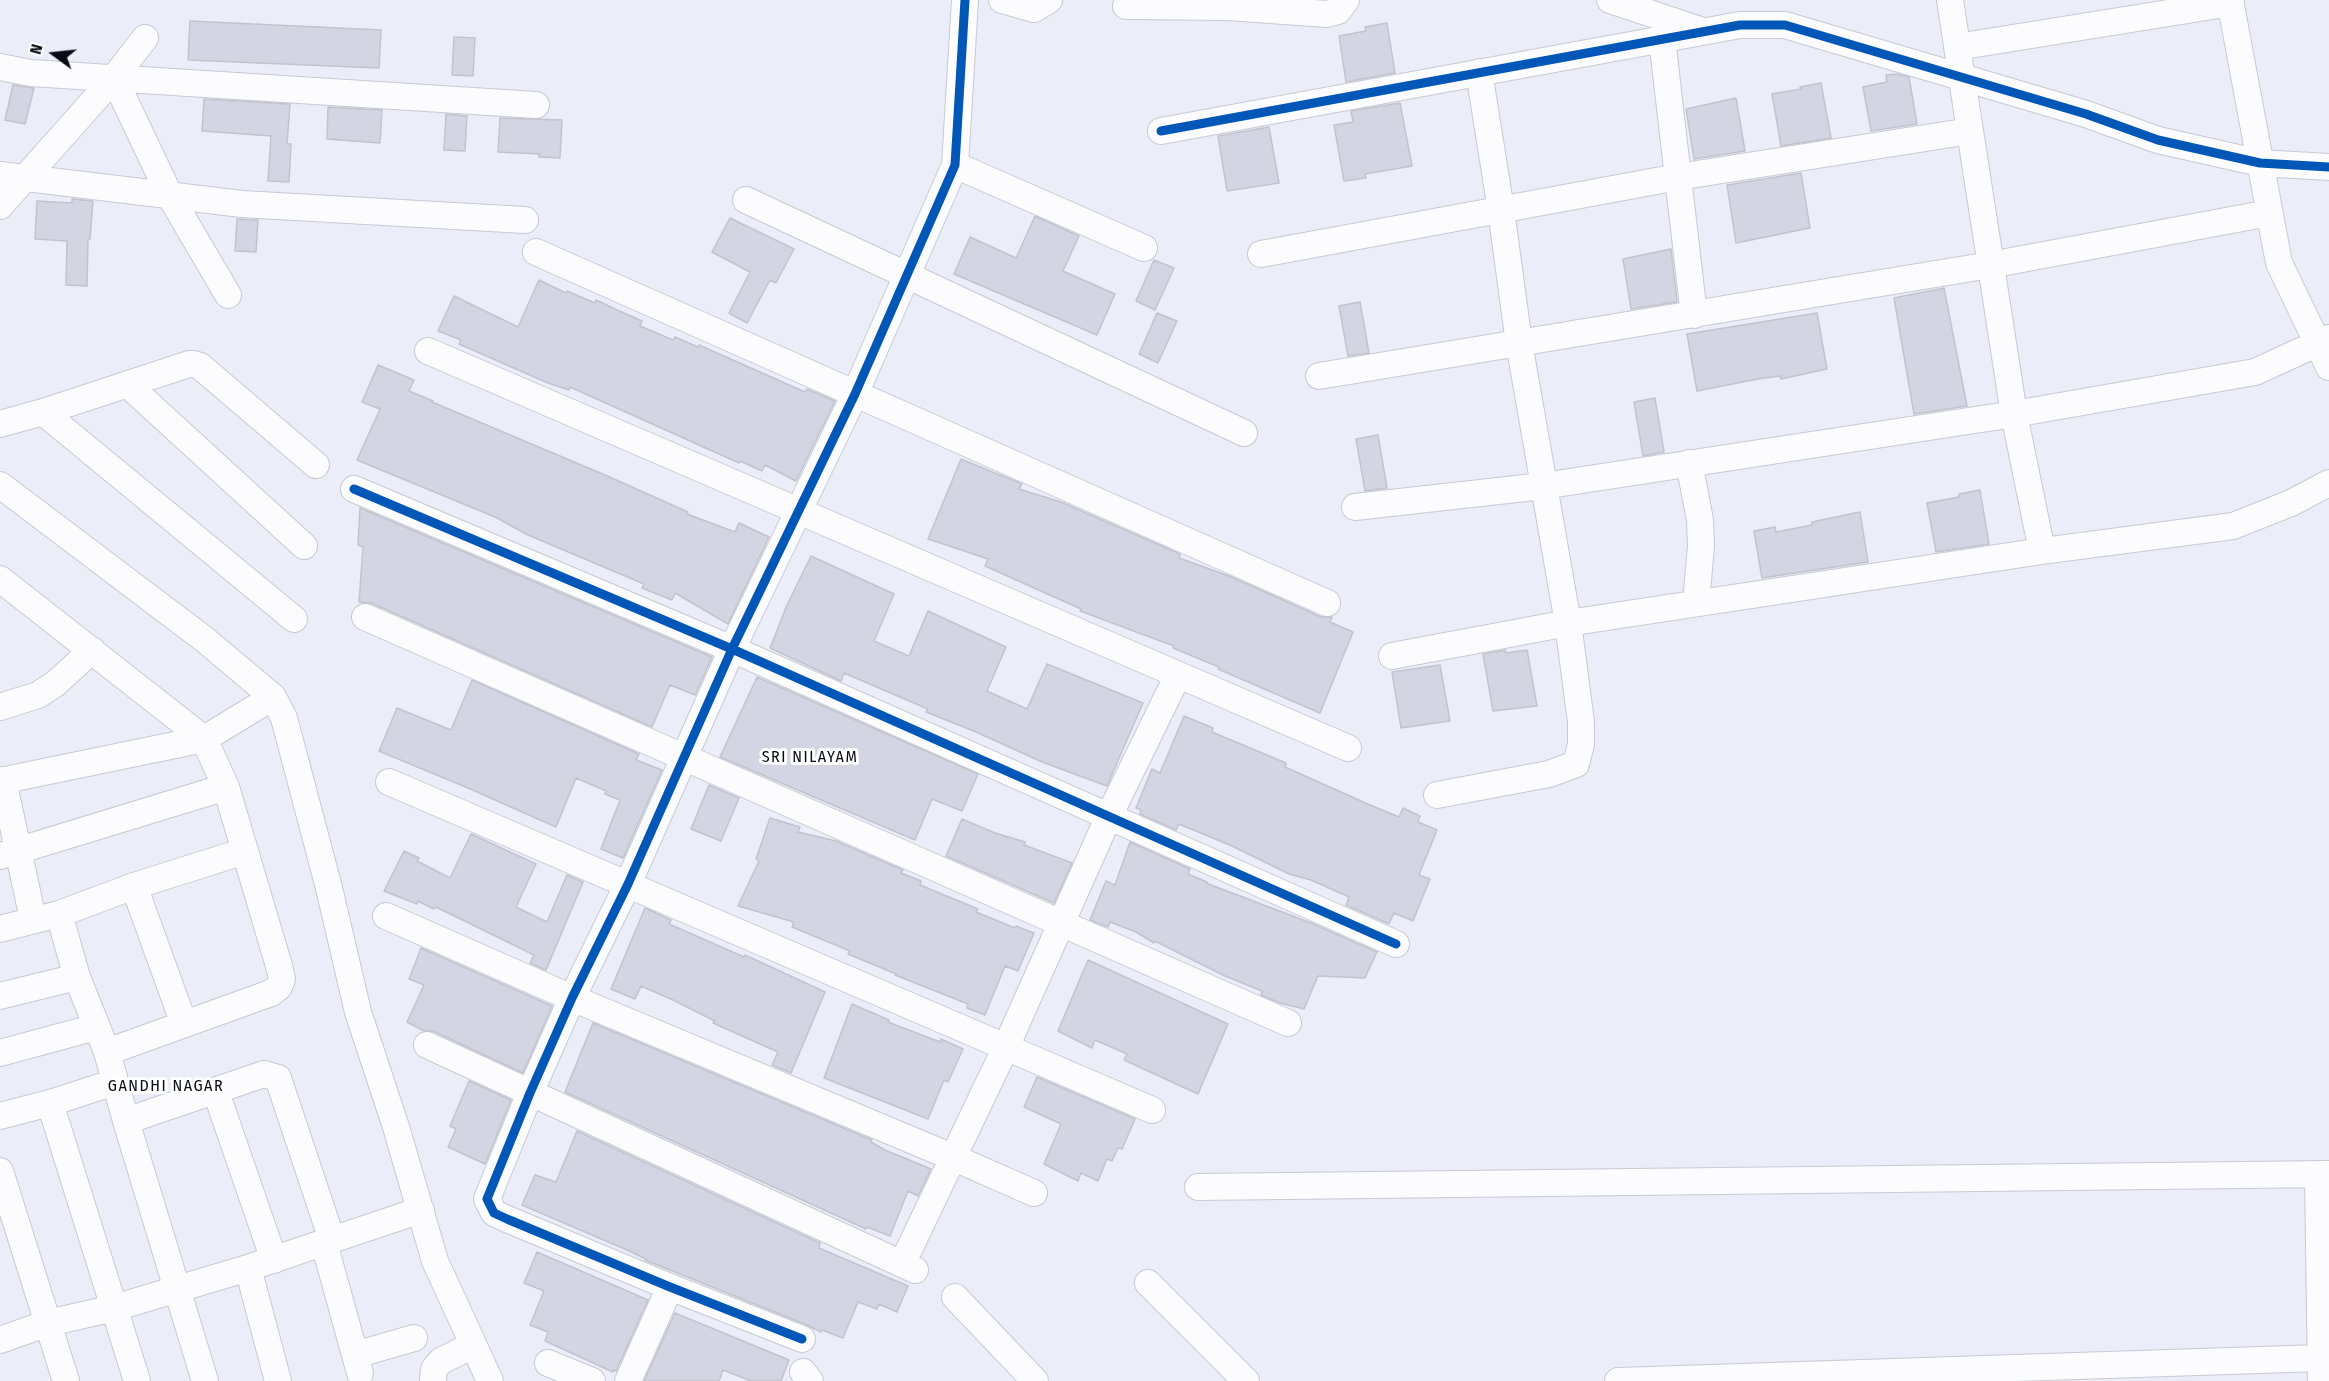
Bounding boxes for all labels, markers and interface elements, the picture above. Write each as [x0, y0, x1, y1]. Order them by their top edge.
north arrow [24, 24, 84, 84]
text: N [26, 42, 47, 56]
district label: SRI NILAYAM [762, 748, 858, 768]
district label: GANDHI NAGAR [108, 1077, 224, 1097]

